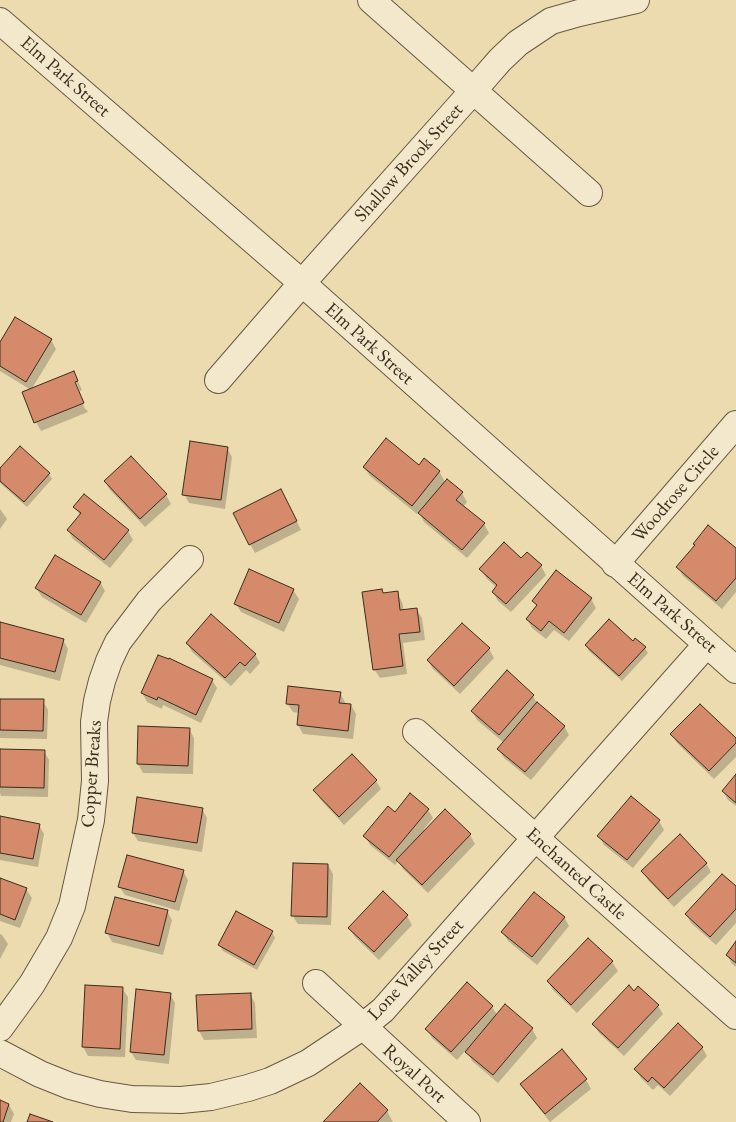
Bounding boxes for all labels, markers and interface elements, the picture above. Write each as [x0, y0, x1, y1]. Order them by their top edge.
street label: Elm Park Street [15, 32, 115, 122]
street label: Shallow Brook Street [350, 99, 468, 227]
street label: Elm Park Street [320, 298, 418, 390]
street label: Woodrose Circle [628, 441, 724, 547]
street label: Elm Park Street [622, 568, 722, 658]
street label: Copper Breaks [77, 719, 107, 829]
street label: Enchanted Castle [521, 823, 631, 925]
street label: Lone Valley Street [363, 914, 469, 1026]
street label: Royal Port [377, 1040, 451, 1108]

